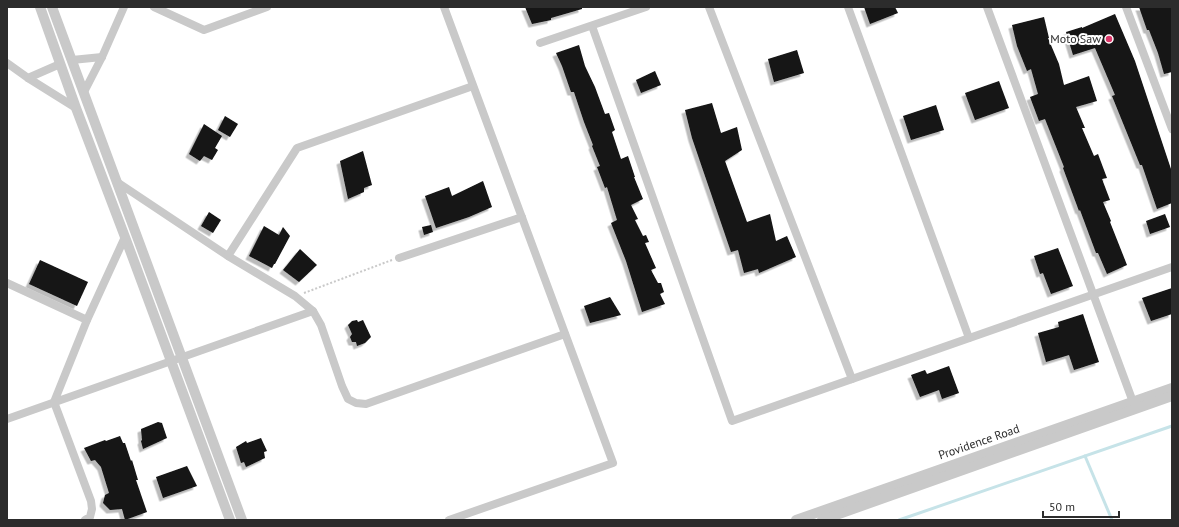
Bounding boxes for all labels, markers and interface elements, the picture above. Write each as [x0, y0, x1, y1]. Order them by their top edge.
place label: Moto Saw [1050, 31, 1101, 46]
marker: Moto Saw [1104, 34, 1114, 44]
street label: Providence Road [936, 421, 1021, 462]
scale bar [1043, 493, 1119, 519]
text: 50 m [1049, 499, 1075, 514]

